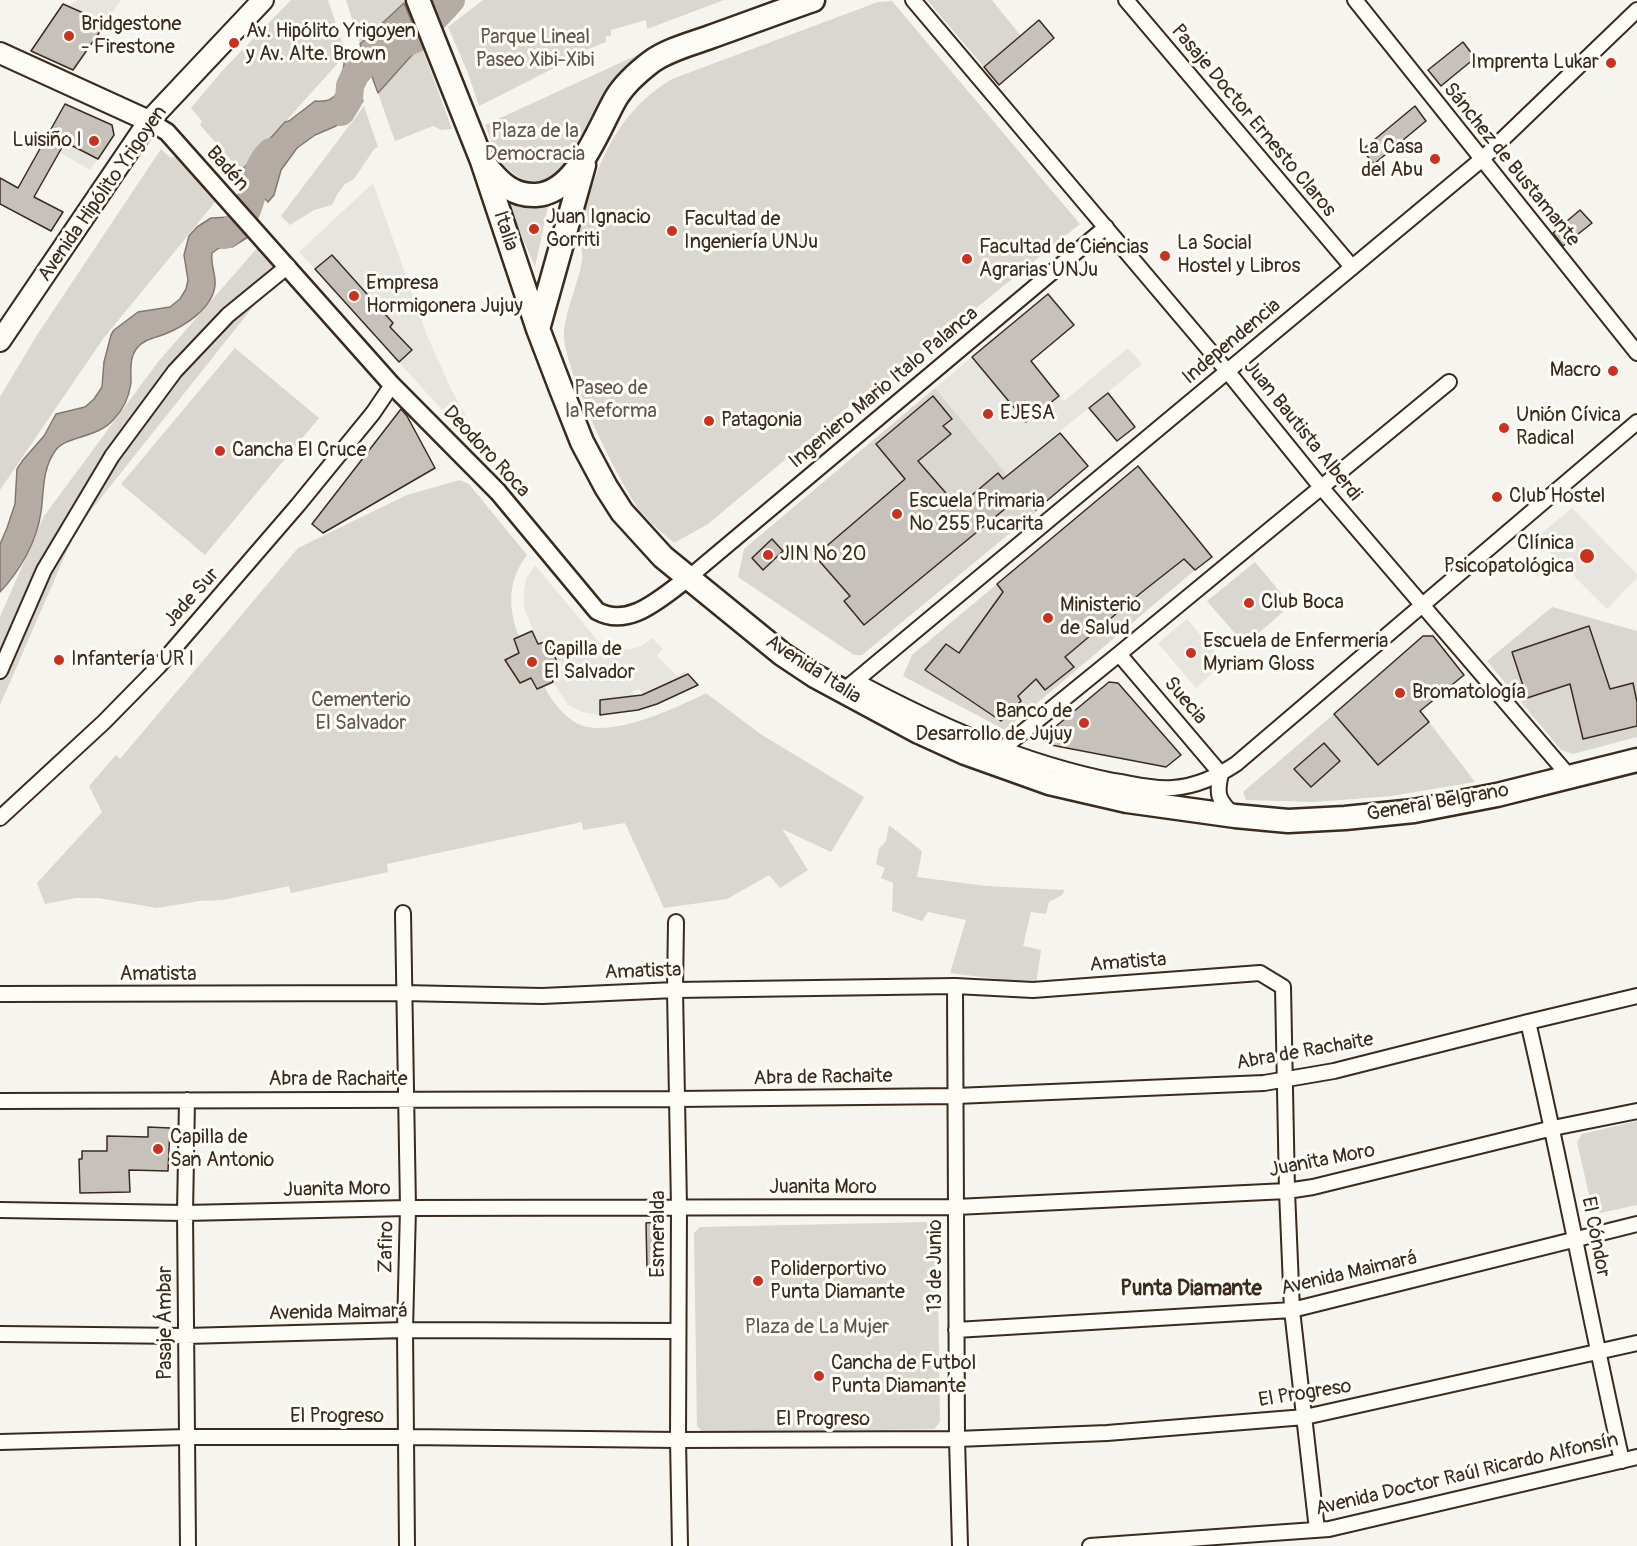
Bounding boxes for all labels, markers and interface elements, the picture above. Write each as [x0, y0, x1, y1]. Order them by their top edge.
place label: Bridgestone - Firestone [81, 13, 181, 60]
place label: Av. Hipólito Yrigoyen y Av. Alte. Brown [246, 20, 416, 67]
street label: Pasaje Doctor Ernesto Claros [1165, 20, 1341, 222]
park label: Parque Lineal Paseo Xibi-Xibi [476, 26, 594, 73]
marker: Bridgestone - Firestone [62, 29, 76, 43]
marker: Av. Hipólito Yrigoyen y Av. Alte. Brown [227, 36, 241, 50]
place label: Imprenta Lukar [1471, 51, 1599, 75]
marker: Imprenta Lukar [1604, 56, 1618, 70]
street label: Sánchez de Bustamante [1438, 78, 1584, 252]
street label: Avenida Hipólito Yrigoyen [33, 102, 173, 286]
park label: Plaza de la Democracia [485, 120, 585, 167]
place label: Luisiño I [12, 129, 82, 153]
marker: Luisiño I [87, 134, 101, 148]
place label: La Casa del Abu [1358, 136, 1423, 183]
street label: Badén [201, 142, 253, 196]
marker: La Casa del Abu [1428, 152, 1442, 166]
place label: Juan Ignacio Gorriti [546, 206, 651, 253]
street label: Italia [487, 208, 523, 254]
place label: Facultad de Ingeniería UNJu [684, 208, 818, 255]
marker: Juan Ignacio Gorriti [527, 222, 541, 236]
marker: Facultad de Ingeniería UNJu [665, 224, 679, 238]
place label: La Social Hostel y Libros [1177, 232, 1300, 279]
place label: Facultad de Ciencias Agrarias UNJu [979, 236, 1148, 283]
marker: La Social Hostel y Libros [1158, 249, 1172, 263]
marker: Facultad de Ciencias Agrarias UNJu [960, 252, 974, 266]
place label: Empresa Hormigonera Jujuy [366, 272, 523, 319]
marker: Empresa Hormigonera Jujuy [347, 289, 361, 303]
street label: Independencia [1178, 294, 1286, 390]
street label: Ingeniero Mario Italo Palanca [785, 302, 983, 474]
street label: Juan Bautista Alberdi [1238, 356, 1366, 506]
place label: Macro [1550, 359, 1601, 383]
marker: Macro [1606, 364, 1620, 378]
park label: Paseo de la Reforma [565, 377, 657, 424]
street label: Deodoro Roca [437, 401, 535, 503]
place label: EJESA [1000, 402, 1055, 426]
place label: Unión Cívica Radical [1516, 404, 1621, 451]
marker: EJESA [981, 407, 995, 421]
place label: Patagonia [721, 409, 802, 433]
marker: Patagonia [702, 414, 716, 428]
marker: Unión Cívica Radical [1497, 421, 1511, 435]
place label: Cancha El Cruce [232, 439, 367, 463]
marker: Cancha El Cruce [213, 444, 227, 458]
place label: Club Hostel [1509, 485, 1605, 509]
place label: Escuela Primaria Nº 255 Pucarita [909, 490, 1045, 537]
marker: Club Hostel [1490, 490, 1504, 504]
marker: Escuela Primaria Nº 255 Pucarita [890, 507, 904, 521]
place label: Clínica Psicopatológica [1444, 532, 1574, 579]
place label: JIN Nº 20 [780, 543, 867, 567]
marker: Clínica Psicopatológica [1578, 547, 1596, 565]
marker: JIN Nº 20 [761, 548, 775, 562]
street label: Jade Sur [159, 563, 225, 633]
place label: Club Boca [1261, 591, 1344, 615]
place label: Ministerio de Salud [1060, 594, 1141, 641]
marker: Club Boca [1242, 596, 1256, 610]
marker: Ministerio de Salud [1041, 611, 1055, 625]
street label: Avenida Italia [761, 630, 865, 710]
place label: Escuela de Enfermeria Myriam Gloss [1203, 630, 1388, 677]
place label: Capilla de El Salvador [544, 638, 635, 685]
marker: Escuela de Enfermeria Myriam Gloss [1184, 646, 1198, 660]
place label: Infantería UR I [71, 648, 194, 672]
marker: Infantería UR I [52, 653, 66, 667]
marker: Capilla de El Salvador [525, 655, 539, 669]
street label: Suecia [1158, 672, 1212, 730]
place label: Bromatología [1412, 681, 1526, 705]
marker: Bromatología [1393, 686, 1407, 700]
park label: Cementerio El Salvador [311, 689, 411, 736]
place label: Banco de Desarrollo de Jujuy [916, 700, 1072, 747]
marker: Banco de Desarrollo de Jujuy [1077, 716, 1091, 730]
street label: General Belgrano [1365, 779, 1511, 827]
street label: Amatista [1089, 948, 1167, 978]
street label: Amatista [604, 959, 682, 985]
street label: Amatista [120, 963, 196, 987]
street label: Abra de Rachaite [1234, 1028, 1376, 1076]
street label: Abra de Rachaite [753, 1065, 893, 1091]
street label: Abra de Rachaite [269, 1068, 407, 1092]
place label: Capilla de San Antonio [170, 1126, 274, 1173]
street label: Juanita Moro [1267, 1139, 1377, 1183]
marker: Capilla de San Antonio [151, 1142, 165, 1156]
street label: Juanita Moro [769, 1176, 877, 1200]
street label: Juanita Moro [283, 1177, 391, 1203]
street label: Esmeralda [647, 1190, 671, 1278]
street label: El Cóndor [1575, 1195, 1615, 1279]
street label: 13 de Junio [924, 1220, 948, 1312]
street label: Zafiro [375, 1221, 399, 1273]
street label: Avenida Maimará [1279, 1247, 1419, 1301]
place label: Poliderportivo Punta Diamante [770, 1258, 905, 1305]
street label: Pasaje Ámbar [154, 1266, 178, 1380]
marker: Poliderportivo Punta Diamante [751, 1274, 765, 1288]
district label: Punta Diamante [1120, 1277, 1262, 1303]
street label: Avenida Maimará [268, 1300, 408, 1326]
park label: Plaza de La Mujer [745, 1316, 889, 1340]
place label: Cancha de Futbol Punta Diamante [831, 1352, 976, 1399]
marker: Cancha de Futbol Punta Diamante [812, 1369, 826, 1383]
street label: El Progreso [1257, 1375, 1353, 1413]
street label: El Progreso [290, 1405, 384, 1429]
street label: El Progreso [776, 1408, 870, 1432]
street label: Avenida Doctor Raúl Ricardo Alfonsín [1313, 1428, 1621, 1522]

